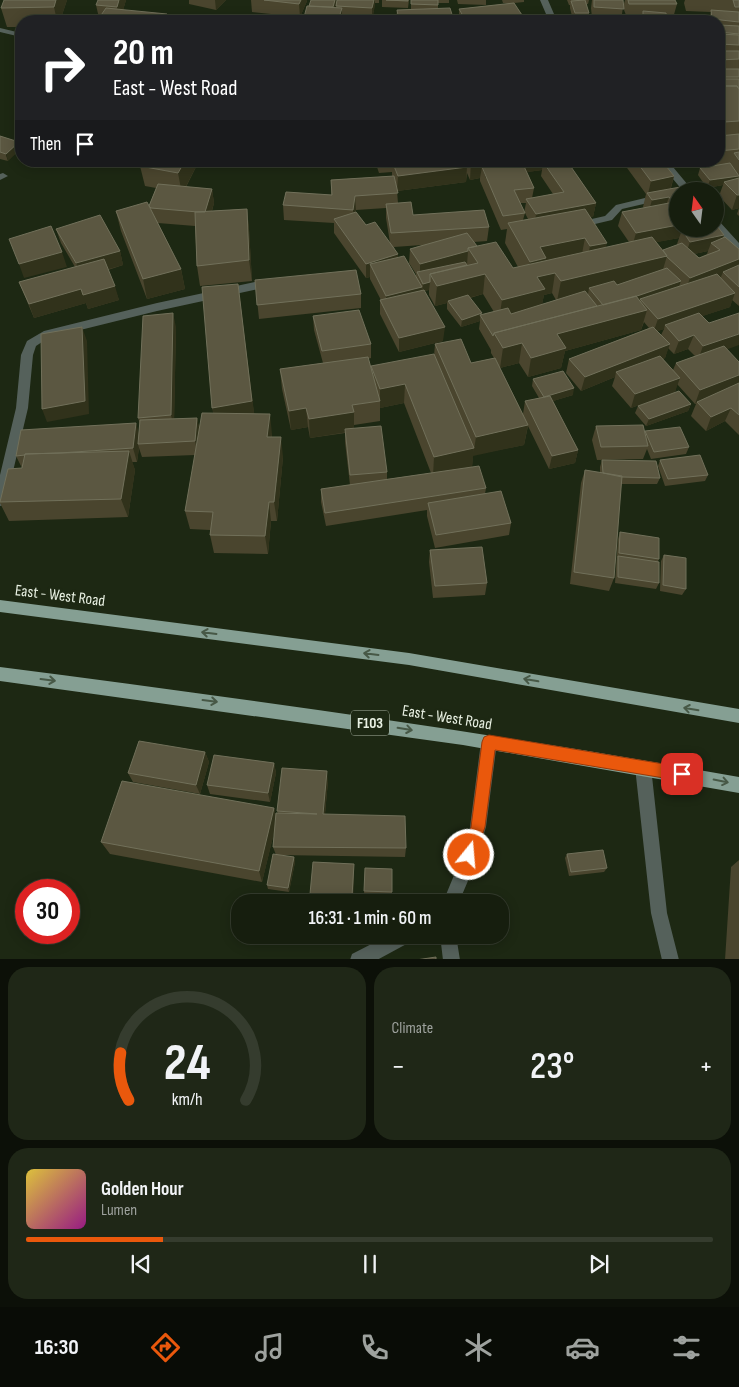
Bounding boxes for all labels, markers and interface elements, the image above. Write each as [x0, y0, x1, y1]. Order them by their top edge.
text: 20 m [113, 32, 174, 75]
icon: right [30, 35, 95, 100]
text: East - West Road [113, 75, 237, 102]
icon: arrive [71, 130, 99, 158]
text: Then [30, 133, 61, 156]
north arrow [669, 182, 724, 238]
map controls [669, 182, 724, 237]
street label: East - West Road [14, 581, 106, 611]
one-way arrow [202, 628, 218, 638]
one-way arrow [363, 649, 379, 659]
one-way arrow [40, 675, 56, 685]
one-way arrow [523, 675, 539, 685]
one-way arrow [201, 696, 217, 706]
street label: East - West Road [401, 702, 493, 734]
one-way arrow [683, 703, 699, 713]
road number: F103 [351, 710, 389, 736]
one-way arrow [397, 724, 413, 734]
pin [661, 753, 703, 795]
icon: arrive [668, 760, 696, 788]
one-way arrow [712, 777, 728, 787]
position arrow [442, 828, 494, 880]
speed limit sign: 30 [15, 879, 80, 944]
text: 16:31 · 1 min · 60 m [309, 907, 431, 930]
text: Climate [392, 1019, 433, 1038]
text: 24 [163, 1032, 210, 1095]
text: 23° [530, 1044, 575, 1089]
text: − [392, 1050, 405, 1083]
text: + [699, 1050, 713, 1083]
text: km/h [171, 1089, 202, 1110]
text: Golden Hour [101, 1178, 184, 1201]
text: Lumen [101, 1201, 137, 1220]
icon: previous [127, 1250, 155, 1278]
icon: pause [356, 1250, 384, 1278]
icon: next [585, 1250, 613, 1278]
icon: directions [148, 1330, 183, 1365]
icon: music [252, 1330, 287, 1365]
icon: phone [357, 1330, 392, 1365]
icon: climate [461, 1330, 496, 1365]
icon: car [565, 1330, 600, 1365]
icon: filters [669, 1330, 704, 1365]
text: 16:30 [35, 1334, 79, 1361]

